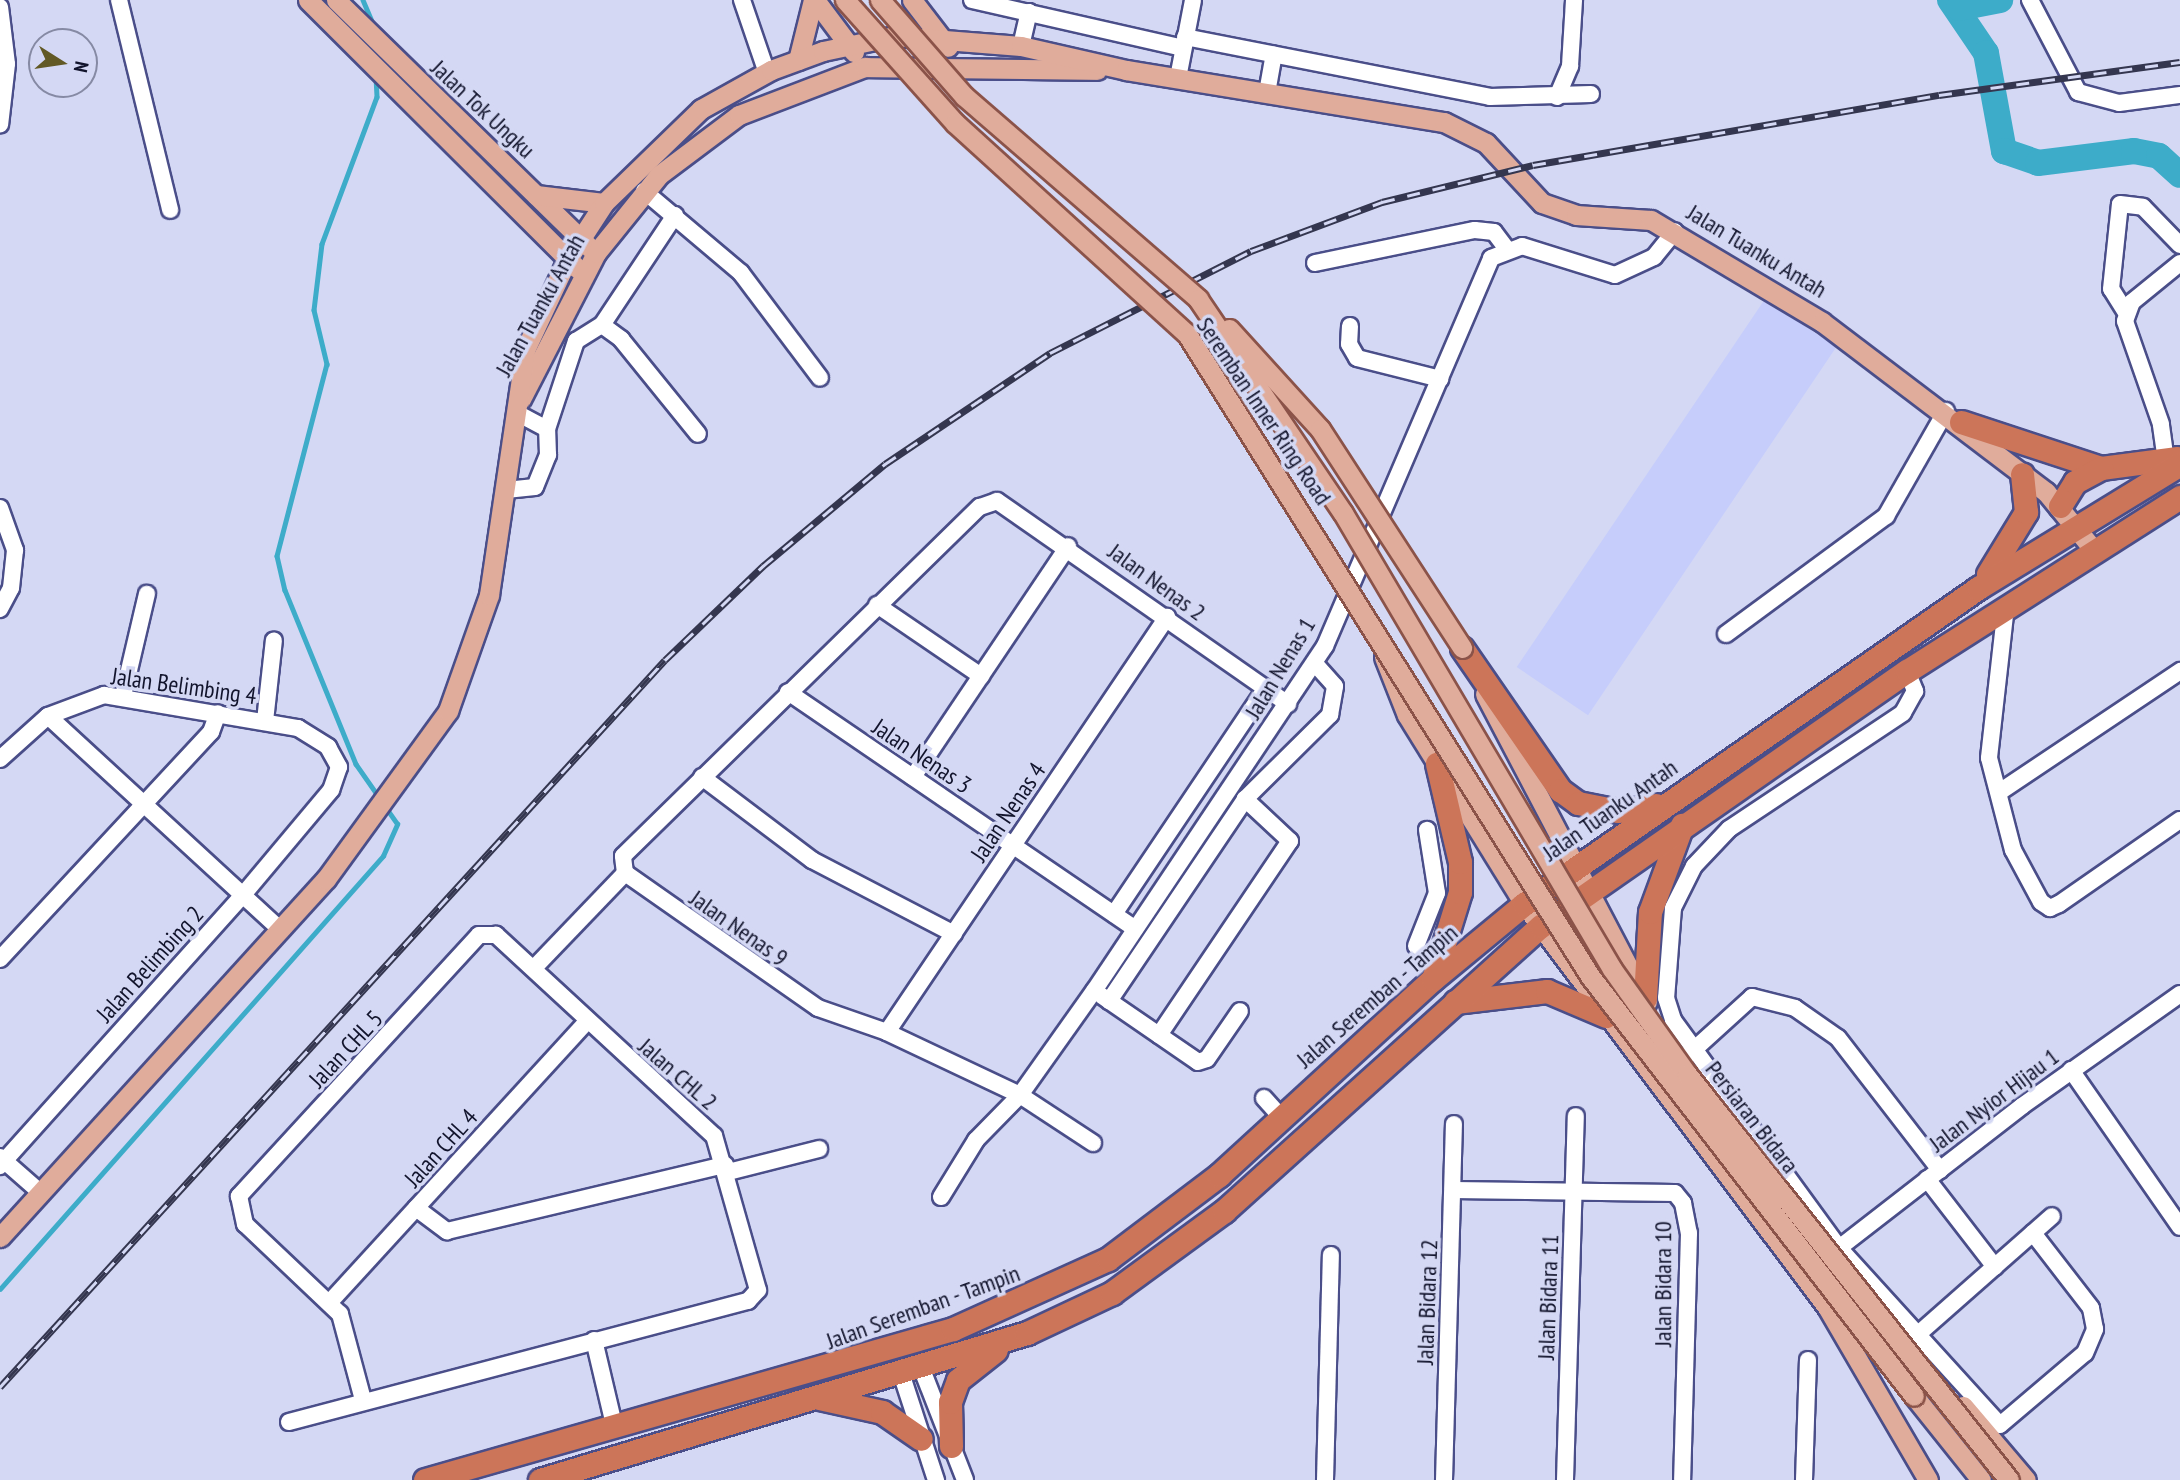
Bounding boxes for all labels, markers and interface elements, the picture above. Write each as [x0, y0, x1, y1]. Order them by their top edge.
north arrow [28, 28, 98, 98]
street label: Jalan Tok Ungku [425, 53, 541, 165]
text: N [69, 59, 94, 74]
street label: Jalan Tuanku Antah [1681, 198, 1833, 304]
street label: Jalan Tuanku Antah [489, 229, 591, 381]
street label: Seremban Inner Ring Road [1191, 312, 1337, 510]
street label: Jalan Nenas 2 [1103, 537, 1211, 627]
street label: Jalan Nenas 1 [1239, 612, 1321, 724]
street label: Jalan Belimbing 4 [110, 662, 258, 710]
street label: Jalan Nenas 3 [867, 712, 977, 800]
street label: Jalan Tuanku Antah [1537, 753, 1683, 867]
street label: Jalan Nenas 4 [964, 757, 1052, 867]
street label: Jalan Nenas 9 [684, 884, 794, 972]
street label: Jalan Belimbing 2 [90, 900, 210, 1028]
street label: Jalan Seremban - Tampin [1290, 917, 1464, 1075]
street label: Jalan CHL 5 [303, 1004, 389, 1094]
street label: Jalan CHL 2 [632, 1032, 724, 1116]
street label: Jalan Nyior Hijau 1 [1924, 1042, 2064, 1158]
street label: Persiaran Bidara [1699, 1055, 1805, 1179]
street label: Jalan CHL 4 [398, 1103, 484, 1193]
street label: Jalan Bidara 10 [1649, 1221, 1677, 1347]
street label: Jalan Bidara 11 [1531, 1234, 1565, 1360]
street label: Jalan Bidara 12 [1410, 1239, 1444, 1365]
street label: Jalan Seremban - Tampin [821, 1258, 1025, 1356]

